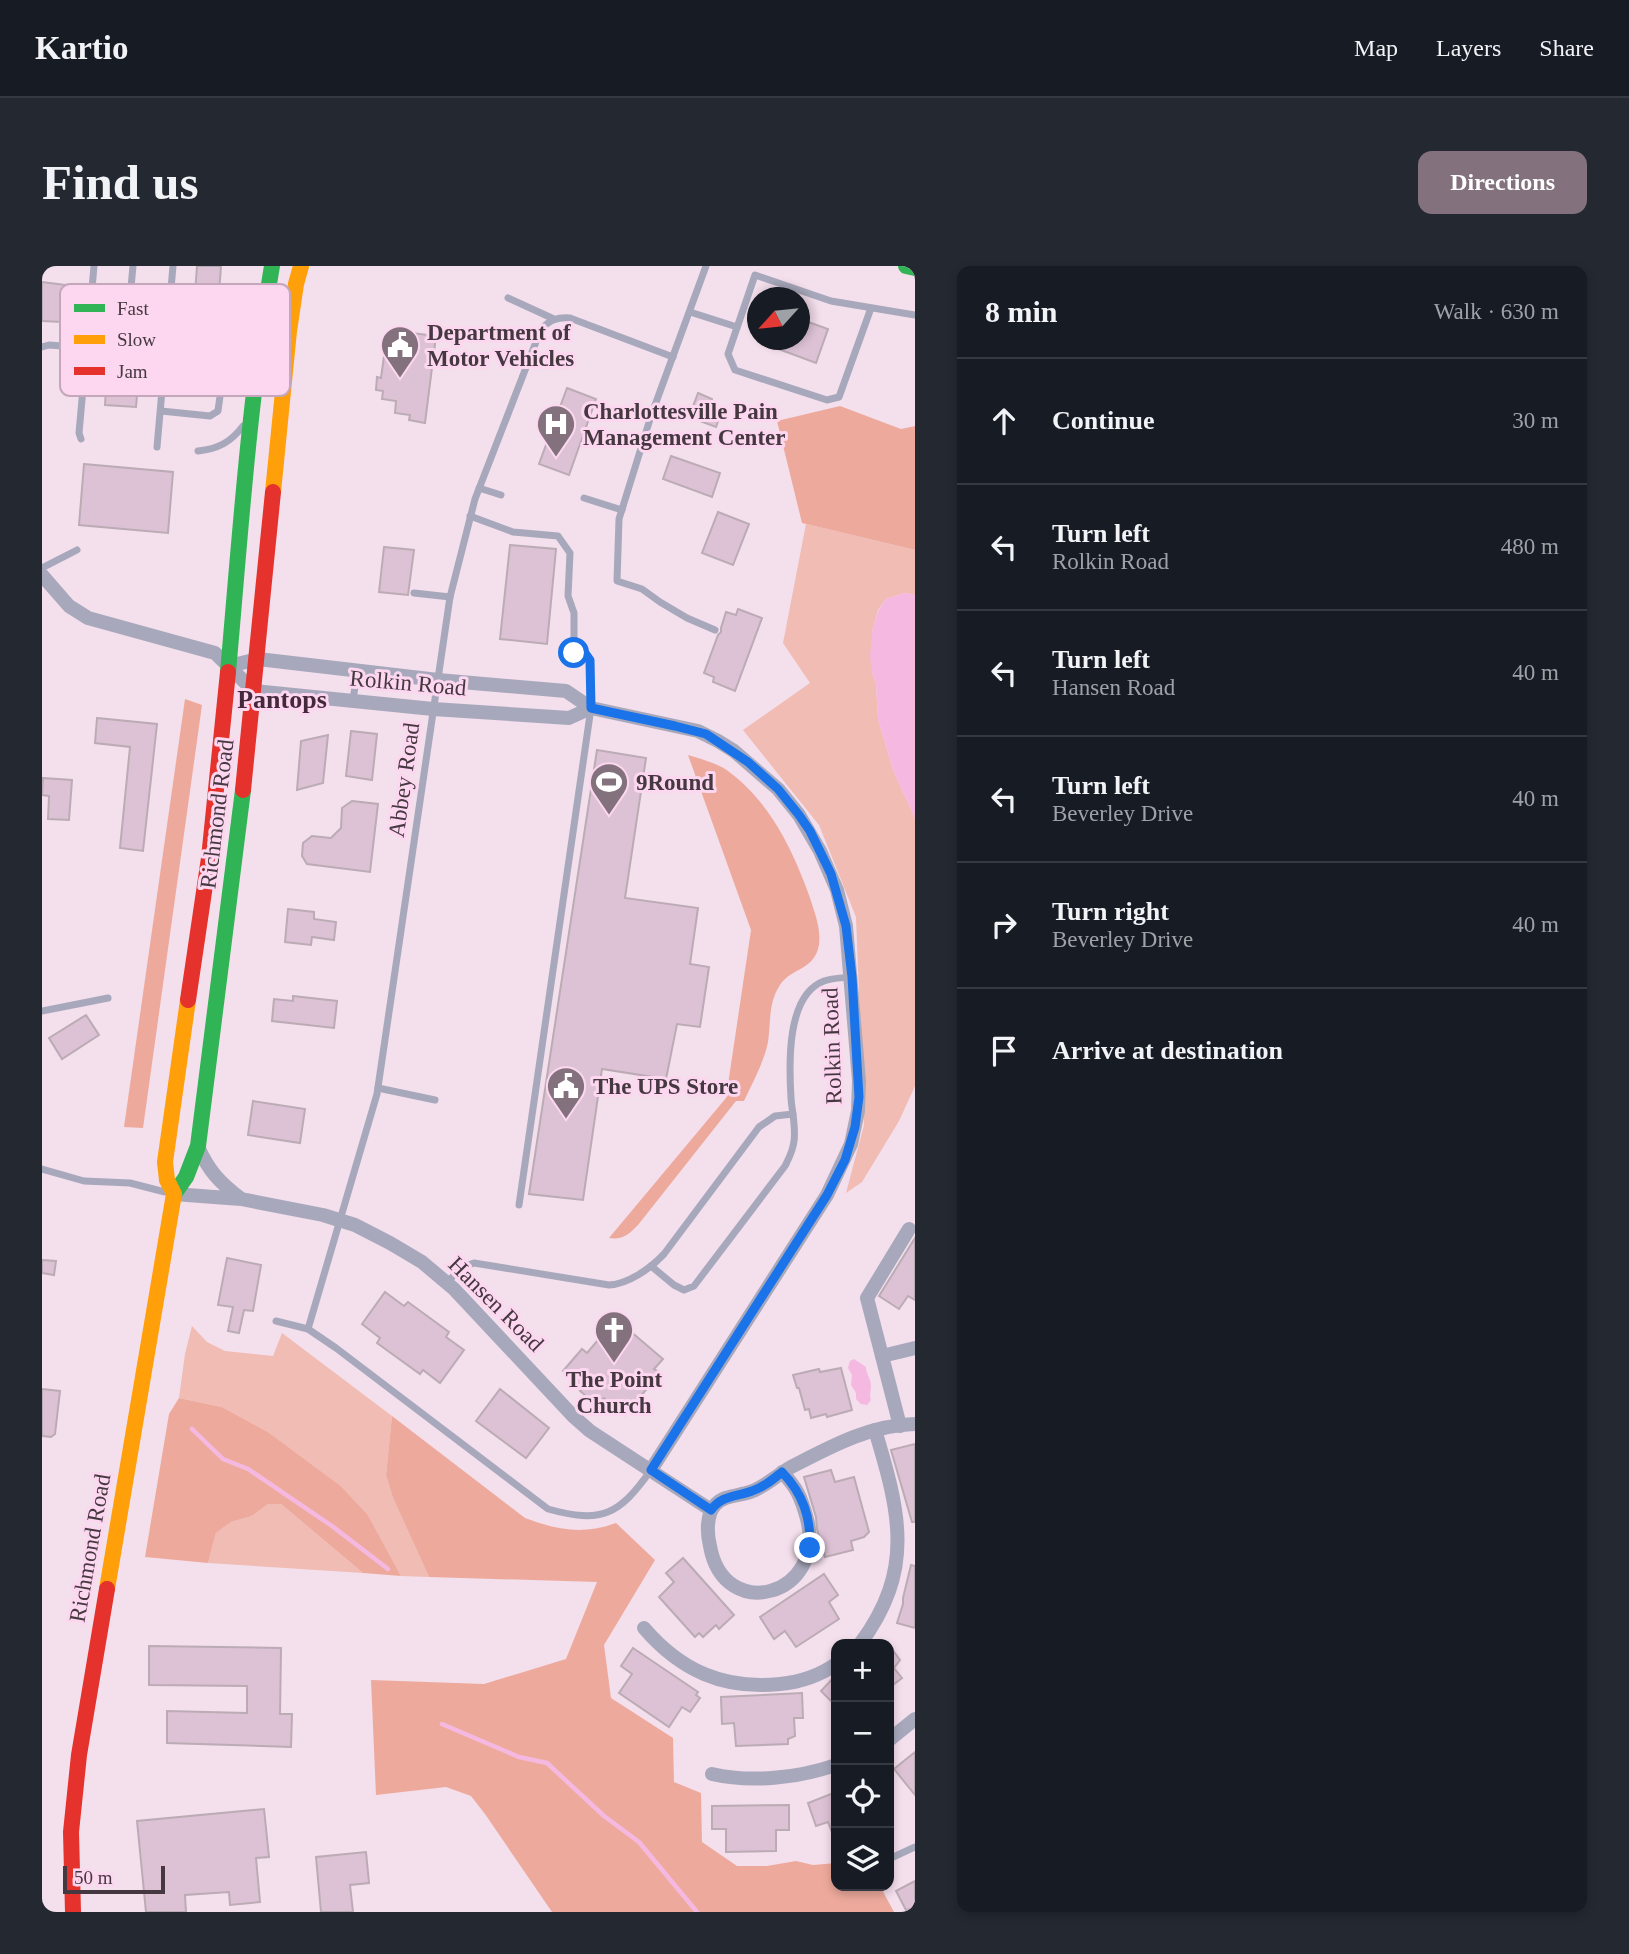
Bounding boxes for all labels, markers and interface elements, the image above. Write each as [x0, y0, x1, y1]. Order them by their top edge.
text: Kartio [35, 30, 128, 66]
text: Map [1354, 35, 1398, 61]
text: Layers [1436, 35, 1501, 61]
text: Share [1539, 35, 1594, 61]
button: Directions [1418, 151, 1587, 214]
text: Find us [42, 155, 199, 210]
legend [60, 284, 290, 396]
north arrow [747, 287, 810, 350]
text: 8 min [985, 295, 1058, 328]
text: Fast [117, 298, 149, 319]
text: Walk · 630 m [1434, 299, 1559, 324]
place label: Department of Motor Vehicles [427, 320, 574, 371]
public building icon: Department of Motor Vehicles [379, 324, 421, 379]
text: Slow [117, 329, 156, 350]
text: Jam [117, 361, 148, 382]
place label: Charlottesville Pain Management Center [583, 399, 785, 450]
icon: ahead [985, 402, 1023, 440]
hospital icon: Charlottesville Pain Management Center [535, 403, 577, 458]
text: Continue [1052, 406, 1155, 435]
text: 30 m [1512, 408, 1559, 433]
text: Turn left [1052, 519, 1150, 548]
icon: left [985, 528, 1023, 566]
text: 480 m [1501, 534, 1559, 559]
text: Rolkin Road [1052, 549, 1169, 574]
route start [558, 637, 589, 668]
text: Turn left [1052, 645, 1150, 674]
icon: left [985, 654, 1023, 692]
text: 40 m [1512, 660, 1559, 685]
street label: Rolkin Road [349, 665, 468, 701]
text: Hansen Road [1052, 675, 1175, 700]
district label: Pantops [237, 685, 327, 714]
street label: Abbey Road [384, 721, 424, 839]
street label: Richmond Road [195, 737, 239, 890]
sports icon: 9Round [588, 761, 630, 816]
place label: 9Round [636, 770, 714, 795]
text: Turn left [1052, 771, 1150, 800]
icon: left [985, 780, 1023, 818]
text: 40 m [1512, 786, 1559, 811]
text: Beverley Drive [1052, 801, 1193, 826]
text: Turn right [1052, 897, 1169, 926]
icon: right [985, 906, 1023, 944]
text: 40 m [1512, 912, 1559, 937]
text: Beverley Drive [1052, 927, 1193, 952]
street label: Rolkin Road [817, 987, 847, 1105]
icon: arrive [985, 1032, 1023, 1070]
text: Arrive at destination [1052, 1036, 1283, 1065]
public building icon: The UPS Store [545, 1065, 587, 1120]
place label: The UPS Store [593, 1074, 738, 1099]
street label: Hansen Road [444, 1252, 549, 1357]
church icon: The Point Church [593, 1309, 635, 1364]
place label: The Point Church [566, 1367, 663, 1418]
street label: Richmond Road [65, 1471, 115, 1624]
route end [794, 1532, 825, 1563]
map controls [831, 1639, 894, 1891]
button: + [831, 1639, 894, 1702]
button: − [831, 1702, 894, 1765]
button: locate [831, 1765, 894, 1828]
button: layers [831, 1828, 894, 1891]
scale bar [63, 1863, 164, 1895]
text: 50 m [74, 1867, 113, 1888]

